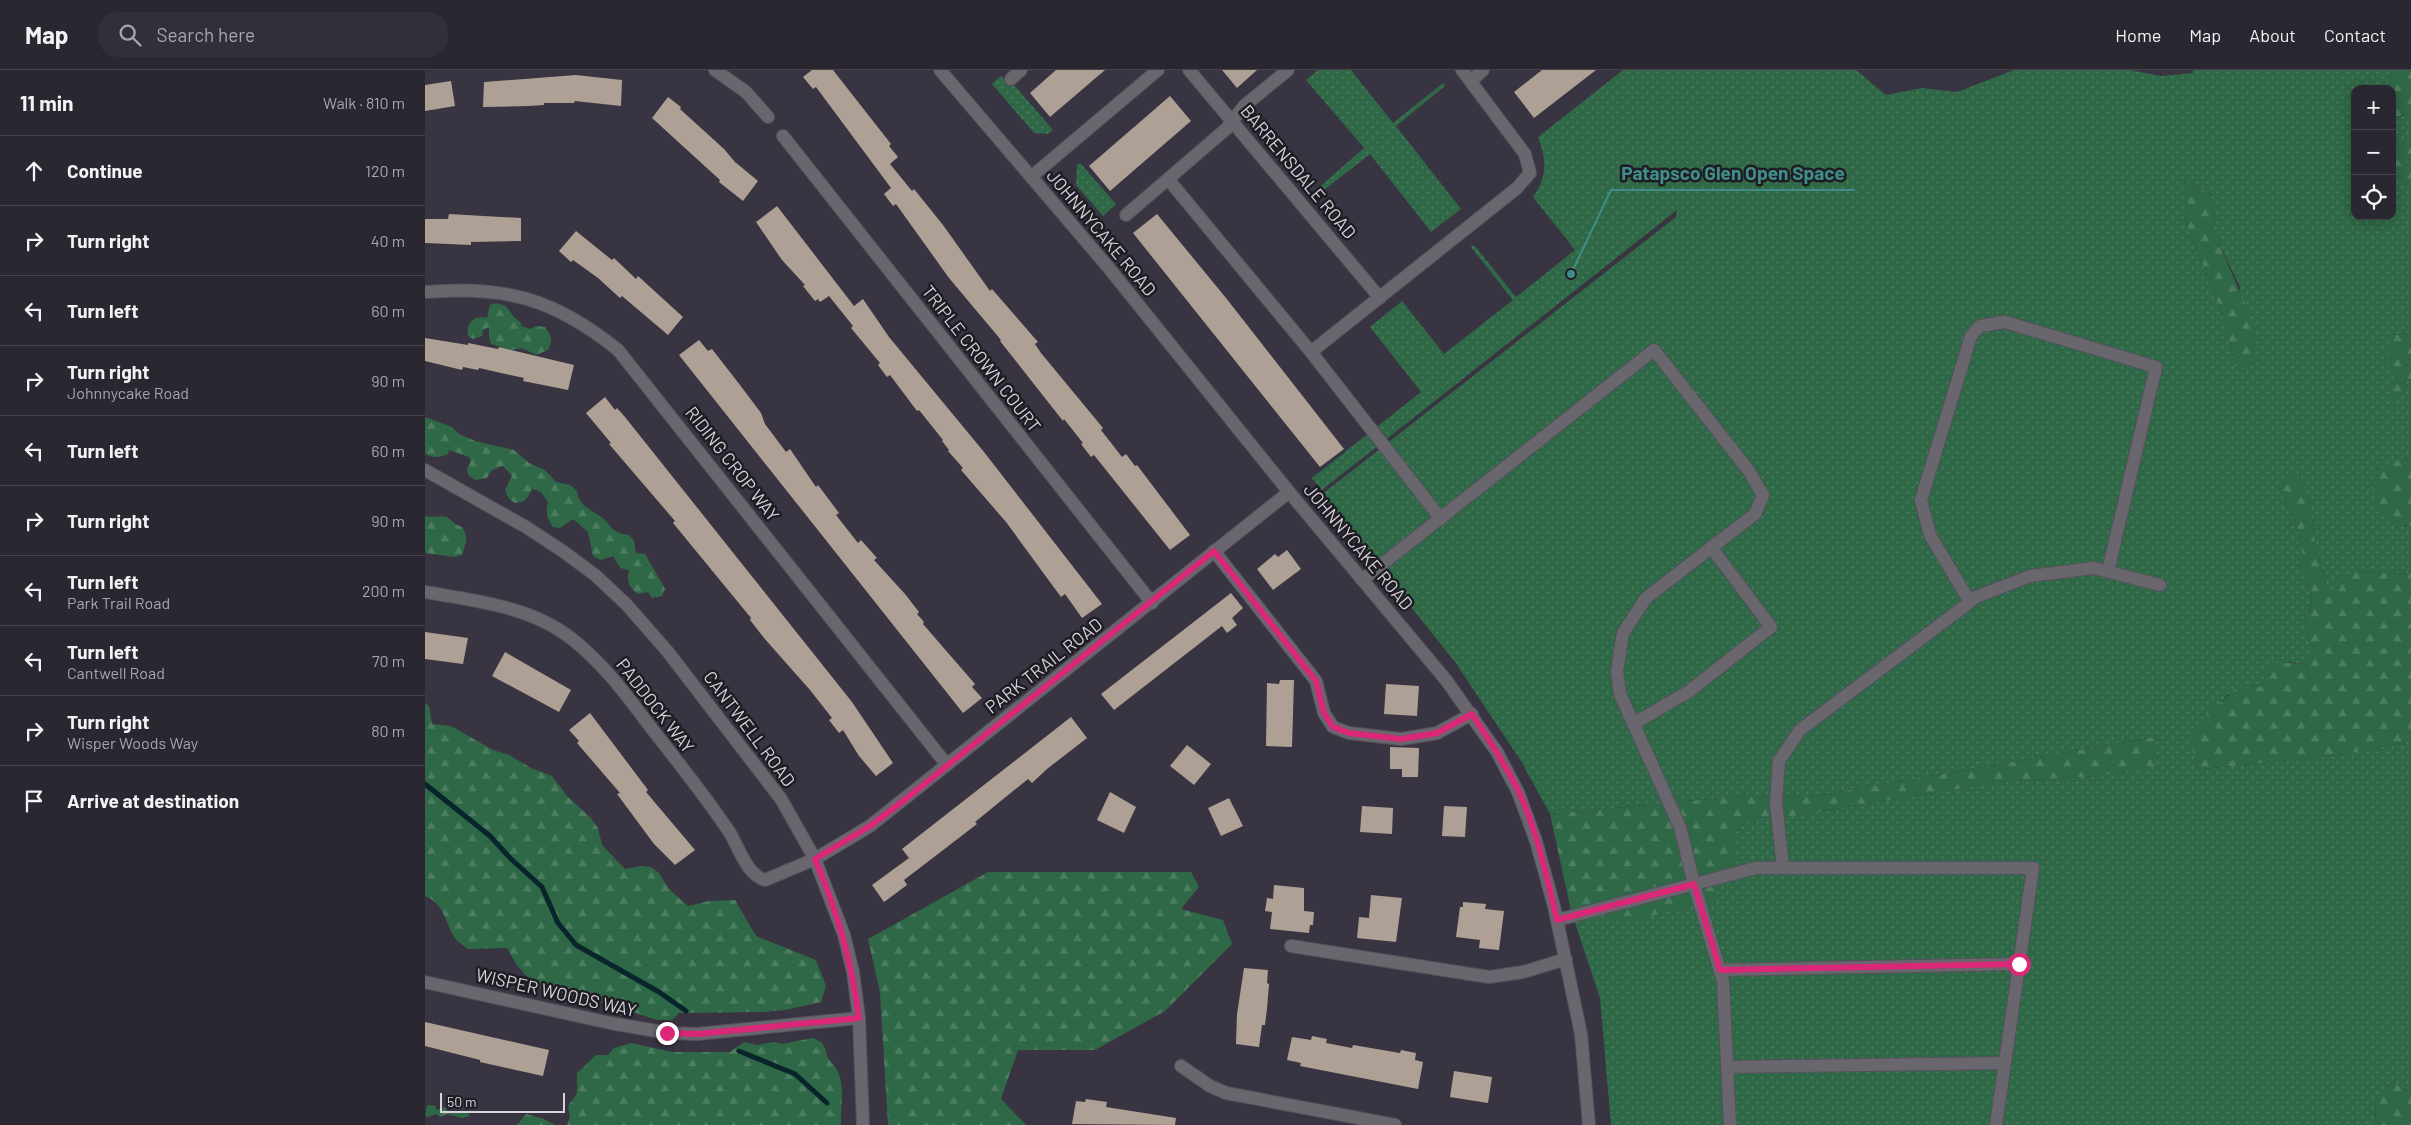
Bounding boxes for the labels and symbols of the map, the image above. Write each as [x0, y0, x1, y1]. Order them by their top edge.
street label: BARRENSDALE ROAD [1236, 100, 1361, 243]
callout: Patapsco Glen Open Space [1611, 156, 1855, 190]
text: Patapsco Glen Open Space [1621, 161, 1845, 184]
street label: JOHNNYCAKE ROAD [1042, 165, 1161, 300]
street label: TRIPLE CROWN COURT [918, 280, 1046, 436]
street label: RIDING CROP WAY [681, 402, 784, 525]
street label: JOHNNYCAKE ROAD [1299, 479, 1418, 614]
street label: PARK TRAIL ROAD [981, 613, 1106, 718]
street label: PADDOCK WAY [612, 654, 700, 757]
street label: CANTWELL ROAD [699, 666, 800, 791]
route start [2008, 953, 2031, 976]
street label: WISPER WOODS WAY [474, 963, 639, 1021]
route end [656, 1022, 679, 1045]
scale bar [440, 1090, 565, 1113]

